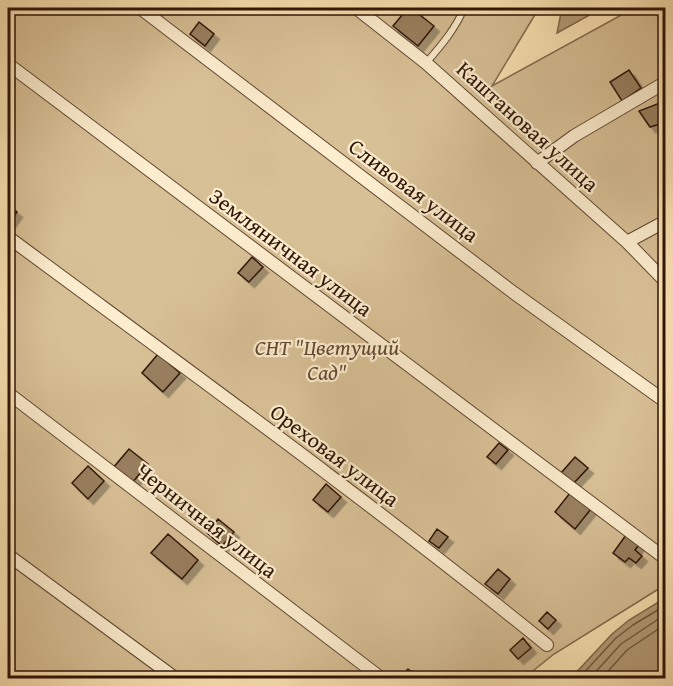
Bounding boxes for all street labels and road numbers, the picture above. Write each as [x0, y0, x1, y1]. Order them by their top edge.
street label: Каштановая улица [450, 53, 607, 199]
street label: Сливовая улица [342, 130, 486, 250]
street label: Земляничная улица [203, 180, 380, 324]
street label: Ореховая улица [264, 396, 407, 515]
street label: Черничная улица [129, 454, 285, 586]

